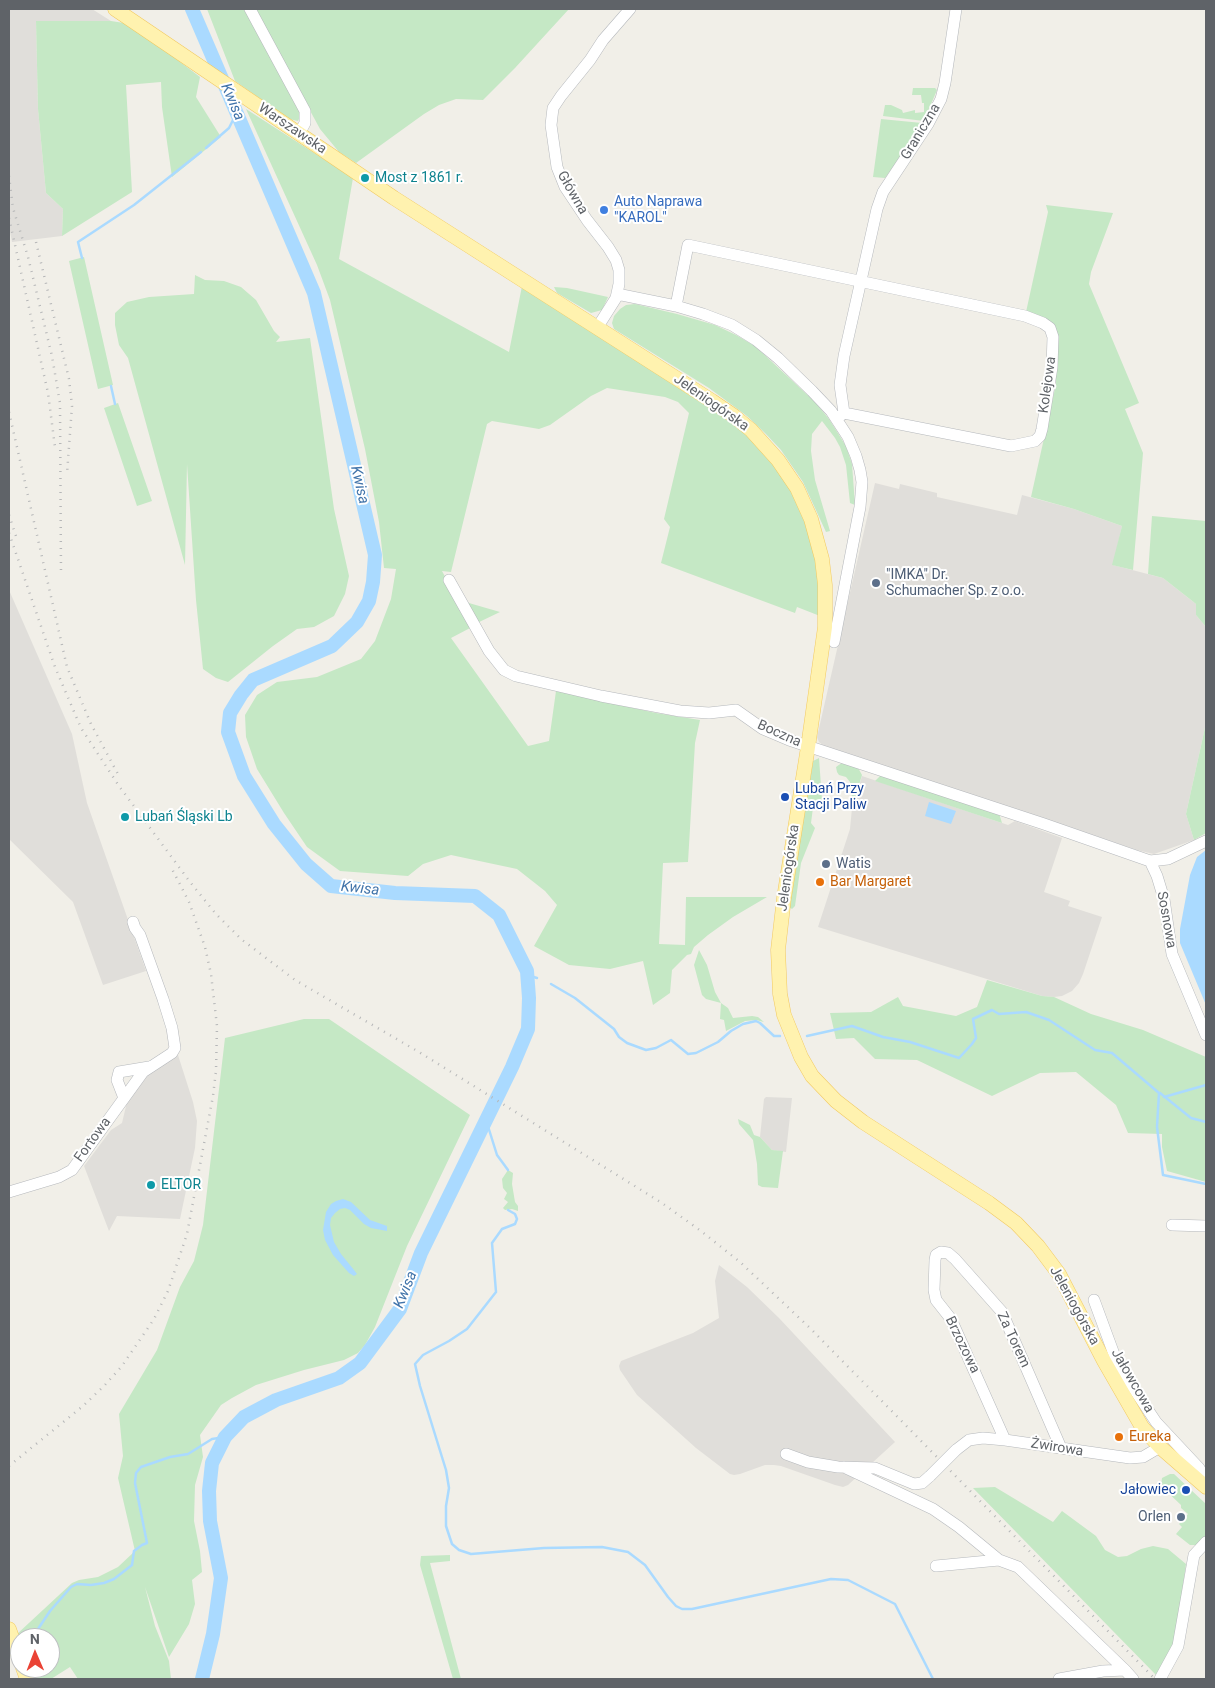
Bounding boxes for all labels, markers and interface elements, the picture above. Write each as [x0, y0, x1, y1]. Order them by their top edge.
water label: Kwisa [216, 81, 248, 123]
street label: Warszawska [255, 100, 329, 158]
street label: Graniczna [898, 101, 944, 163]
street label: Główna [553, 168, 591, 218]
place label: Most z 1861 r. [375, 170, 463, 186]
marker: Most z 1861 r. [359, 172, 371, 184]
place label: Auto Naprawa "KAROL" [614, 194, 702, 226]
marker: Auto Naprawa "KAROL" [598, 204, 610, 216]
street label: Kolejowa [1036, 356, 1060, 414]
street label: Jeleniogórska [670, 371, 752, 435]
water label: Kwisa [346, 464, 372, 506]
place label: "IMKA" Dr. Schumacher Sp. z o.o. [886, 567, 1025, 600]
marker: "IMKA" Dr. Schumacher Sp. z o.o. [870, 577, 882, 589]
street label: Boczna [754, 717, 804, 751]
place label: Lubań Przy Stacji Paliw [795, 781, 867, 814]
marker: Lubań Przy Stacji Paliw [779, 791, 791, 803]
place label: Lubań Śląski Lb [135, 809, 233, 825]
marker: Lubań Śląski Lb [119, 811, 131, 823]
street label: Jeleniogórska [775, 823, 803, 913]
place label: Watis [836, 856, 871, 872]
marker: Watis [820, 858, 832, 870]
place label: Bar Margaret [830, 874, 911, 890]
marker: Bar Margaret [814, 876, 826, 888]
water label: Kwisa [340, 878, 380, 900]
street label: Sosnowa [1153, 890, 1179, 950]
street label: Fortowa [71, 1114, 115, 1166]
place label: ELTOR [161, 1177, 201, 1193]
marker: ELTOR [145, 1179, 157, 1191]
street label: Jeleniogórska [1045, 1264, 1103, 1348]
water label: Kwisa [390, 1269, 422, 1311]
street label: Za Torem [993, 1310, 1033, 1370]
street label: Brzozowa [941, 1314, 983, 1376]
street label: Jałowcowa [1107, 1346, 1157, 1416]
place label: Eureka [1129, 1429, 1171, 1445]
marker: Eureka [1113, 1431, 1125, 1443]
street label: Żwirowa [1030, 1436, 1084, 1460]
place label: Jałowiec [1120, 1482, 1176, 1498]
marker: Jałowiec [1180, 1484, 1192, 1496]
place label: Orlen [1138, 1509, 1171, 1525]
marker: Orlen [1175, 1511, 1187, 1523]
north arrow [10, 1628, 60, 1678]
text: N [30, 1631, 40, 1647]

